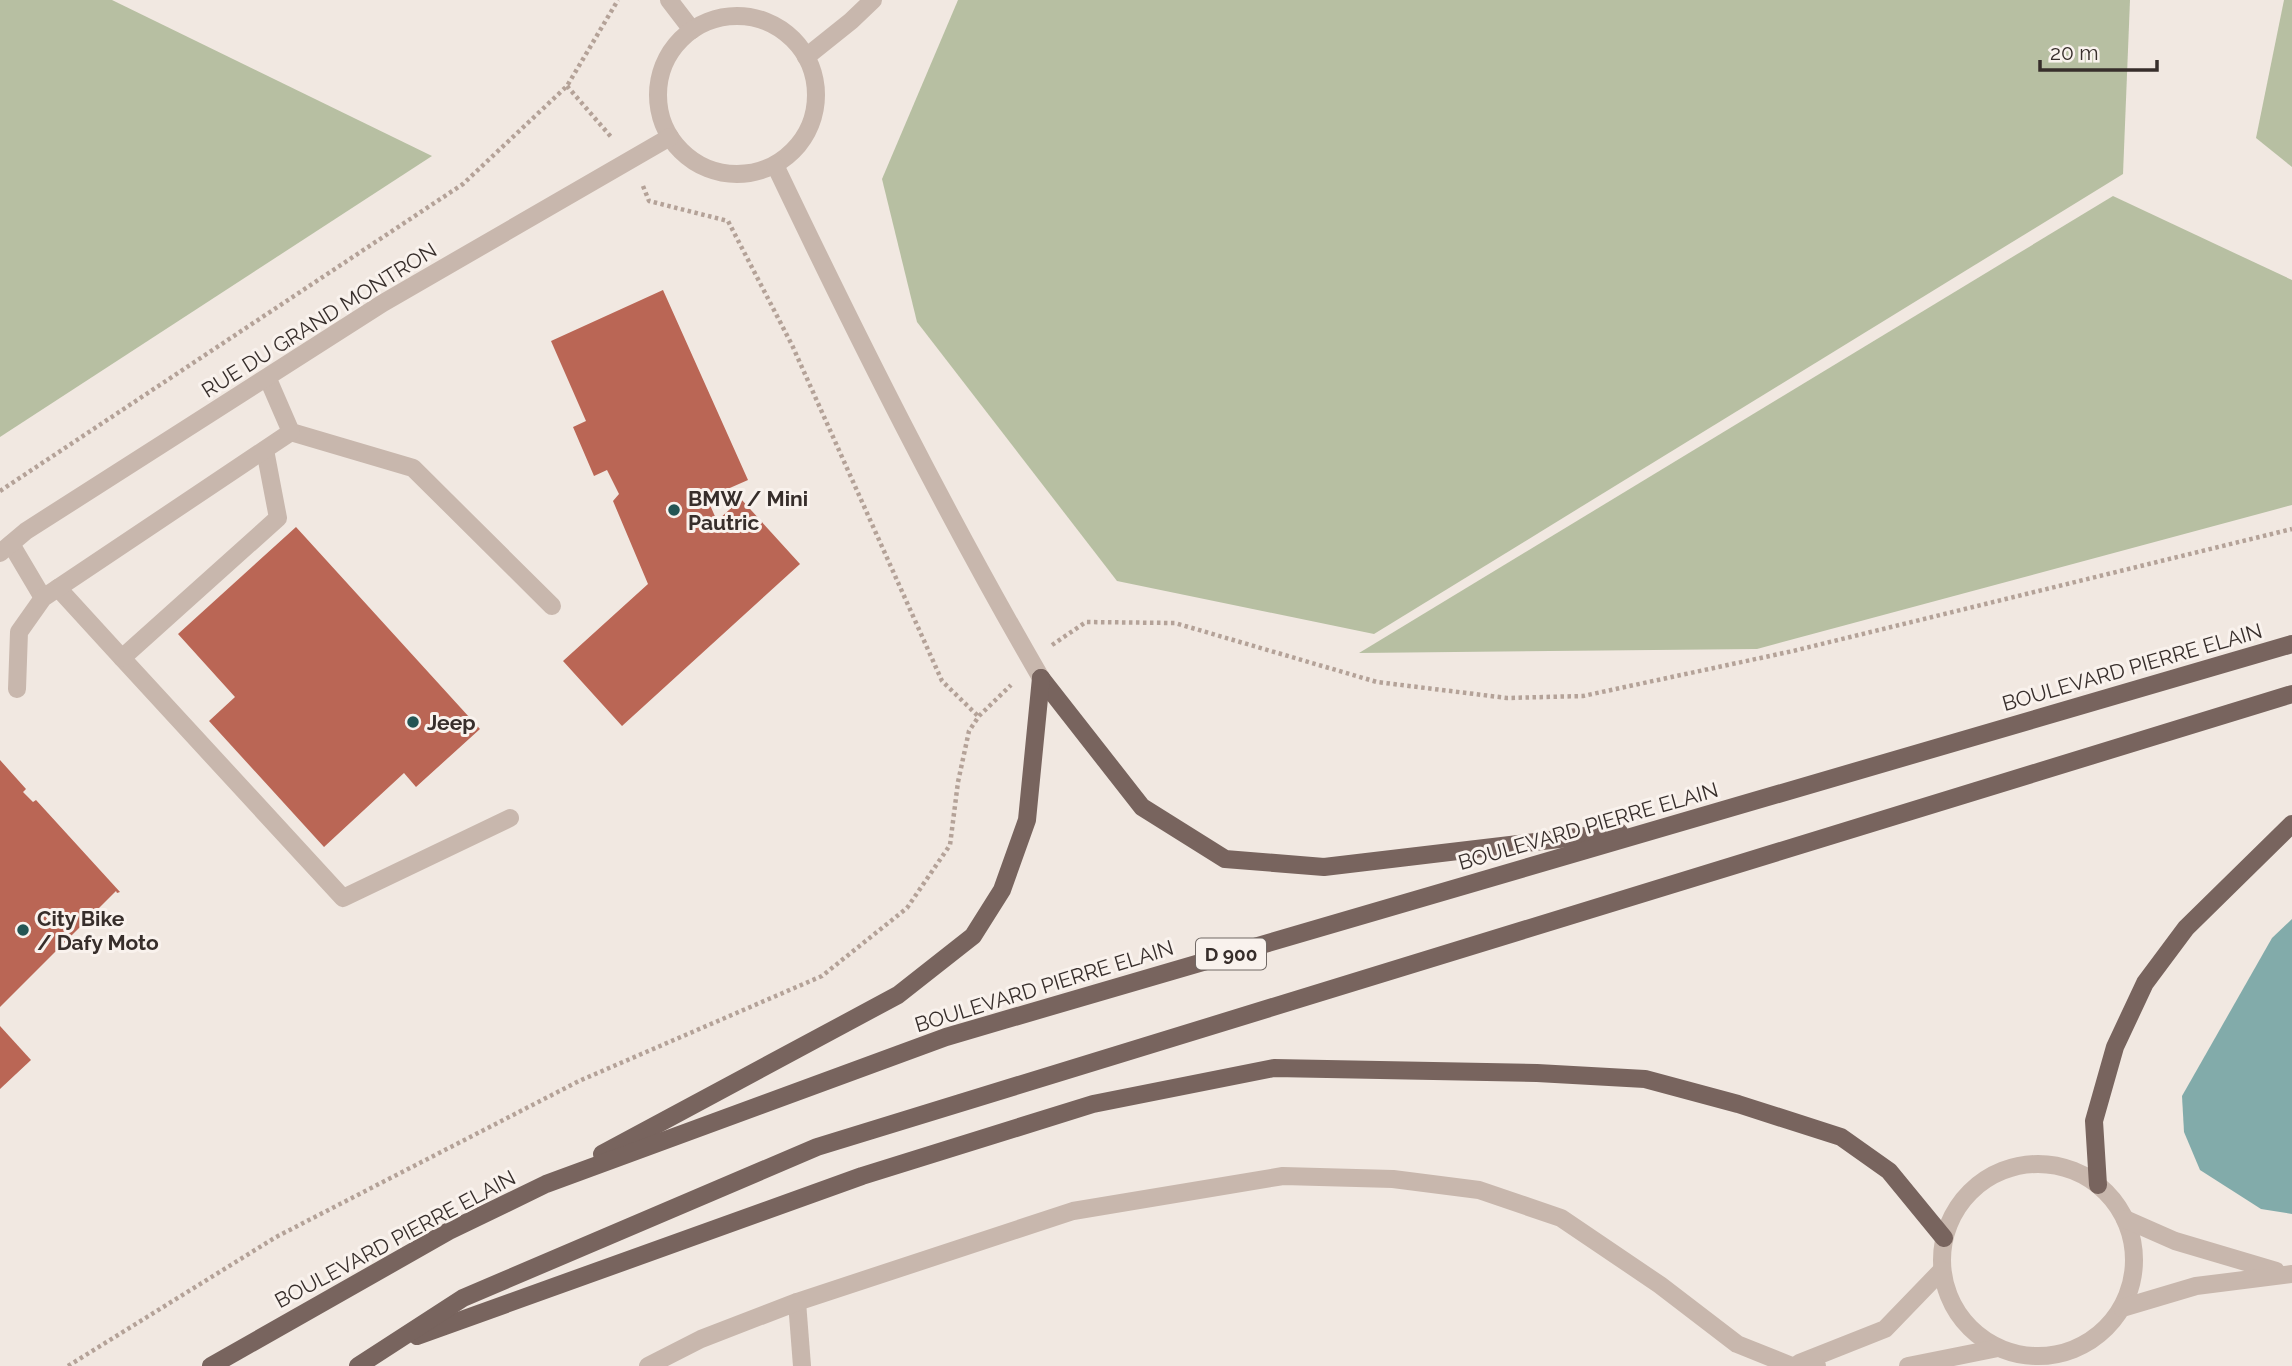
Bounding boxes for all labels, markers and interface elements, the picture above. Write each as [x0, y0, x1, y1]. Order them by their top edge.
scale bar [2040, 28, 2157, 72]
text: 20 m [2050, 40, 2098, 65]
street label: RUE DU GRAND MONTRON [197, 237, 441, 403]
place label: BMW / Mini Pautric [688, 486, 808, 535]
marker: BMW / Mini Pautric [666, 502, 682, 518]
street label: BOULEVARD PIERRE ELAIN [1999, 618, 2265, 716]
place label: Jeep [427, 710, 476, 735]
marker: Jeep [405, 714, 421, 730]
street label: BOULEVARD PIERRE ELAIN [1455, 777, 1721, 875]
place label: City Bike / Dafy Moto [37, 906, 159, 955]
marker: City Bike / Dafy Moto [15, 922, 31, 938]
street label: BOULEVARD PIERRE ELAIN [912, 935, 1176, 1037]
road number: D 900 [1196, 938, 1266, 970]
street label: BOULEVARD PIERRE ELAIN [270, 1165, 520, 1313]

